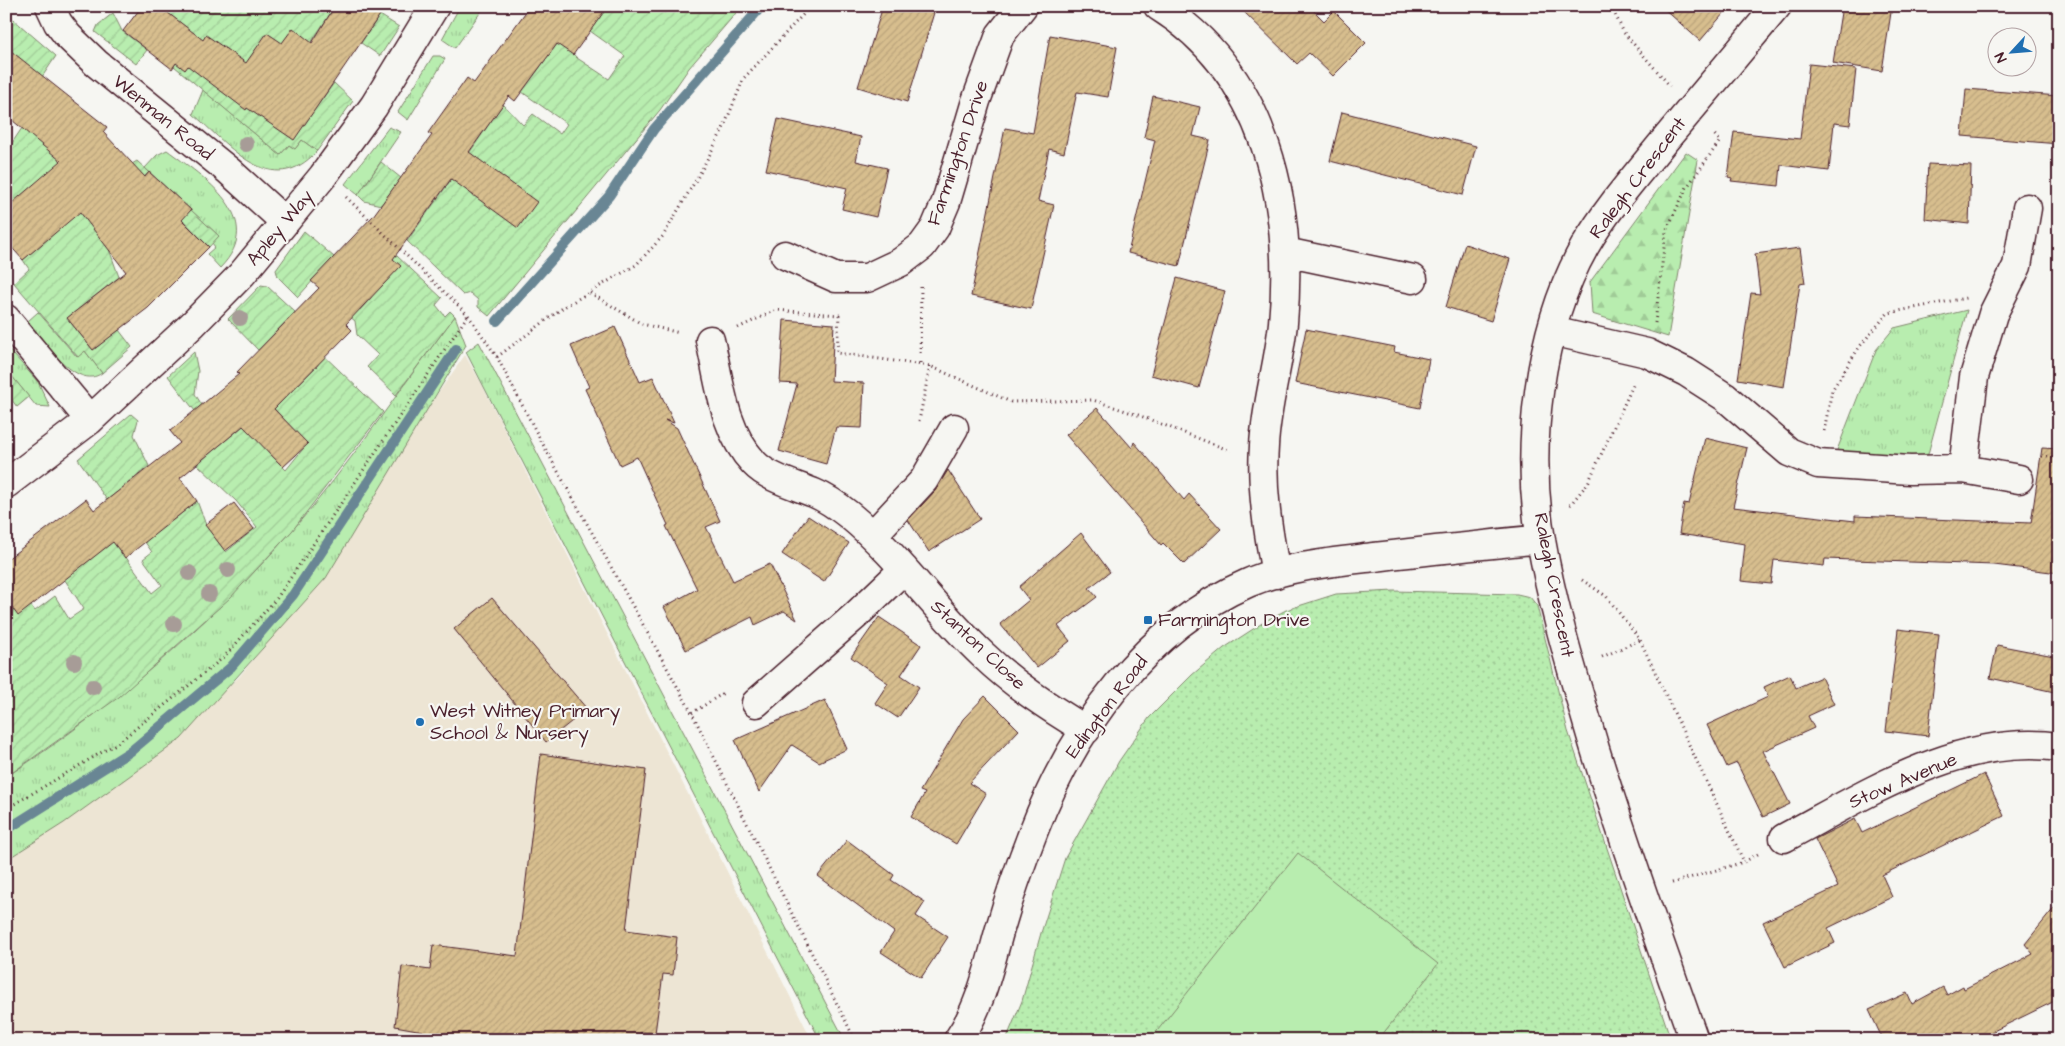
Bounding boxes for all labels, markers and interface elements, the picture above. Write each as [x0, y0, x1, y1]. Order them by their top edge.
north arrow [1988, 28, 2038, 78]
text: N [1990, 49, 2012, 66]
street label: Wenman Road [107, 69, 219, 167]
street label: Farmington Drive [921, 77, 996, 229]
street label: Ralegh Crescent [1583, 111, 1694, 245]
street label: Apley Way [240, 184, 321, 273]
street label: Ralegh Crescent [1526, 511, 1581, 660]
street label: Stanton Close [924, 594, 1032, 696]
place label: Farmington Drive [1158, 607, 1310, 635]
marker: Farmington Drive [1142, 614, 1154, 626]
street label: Edington Road [1059, 650, 1156, 765]
place label: West Witney Primary School & Nursery [430, 698, 621, 748]
marker: West Witney Primary School & Nursery [414, 716, 426, 728]
street label: Stow Avenue [1845, 746, 1961, 816]

